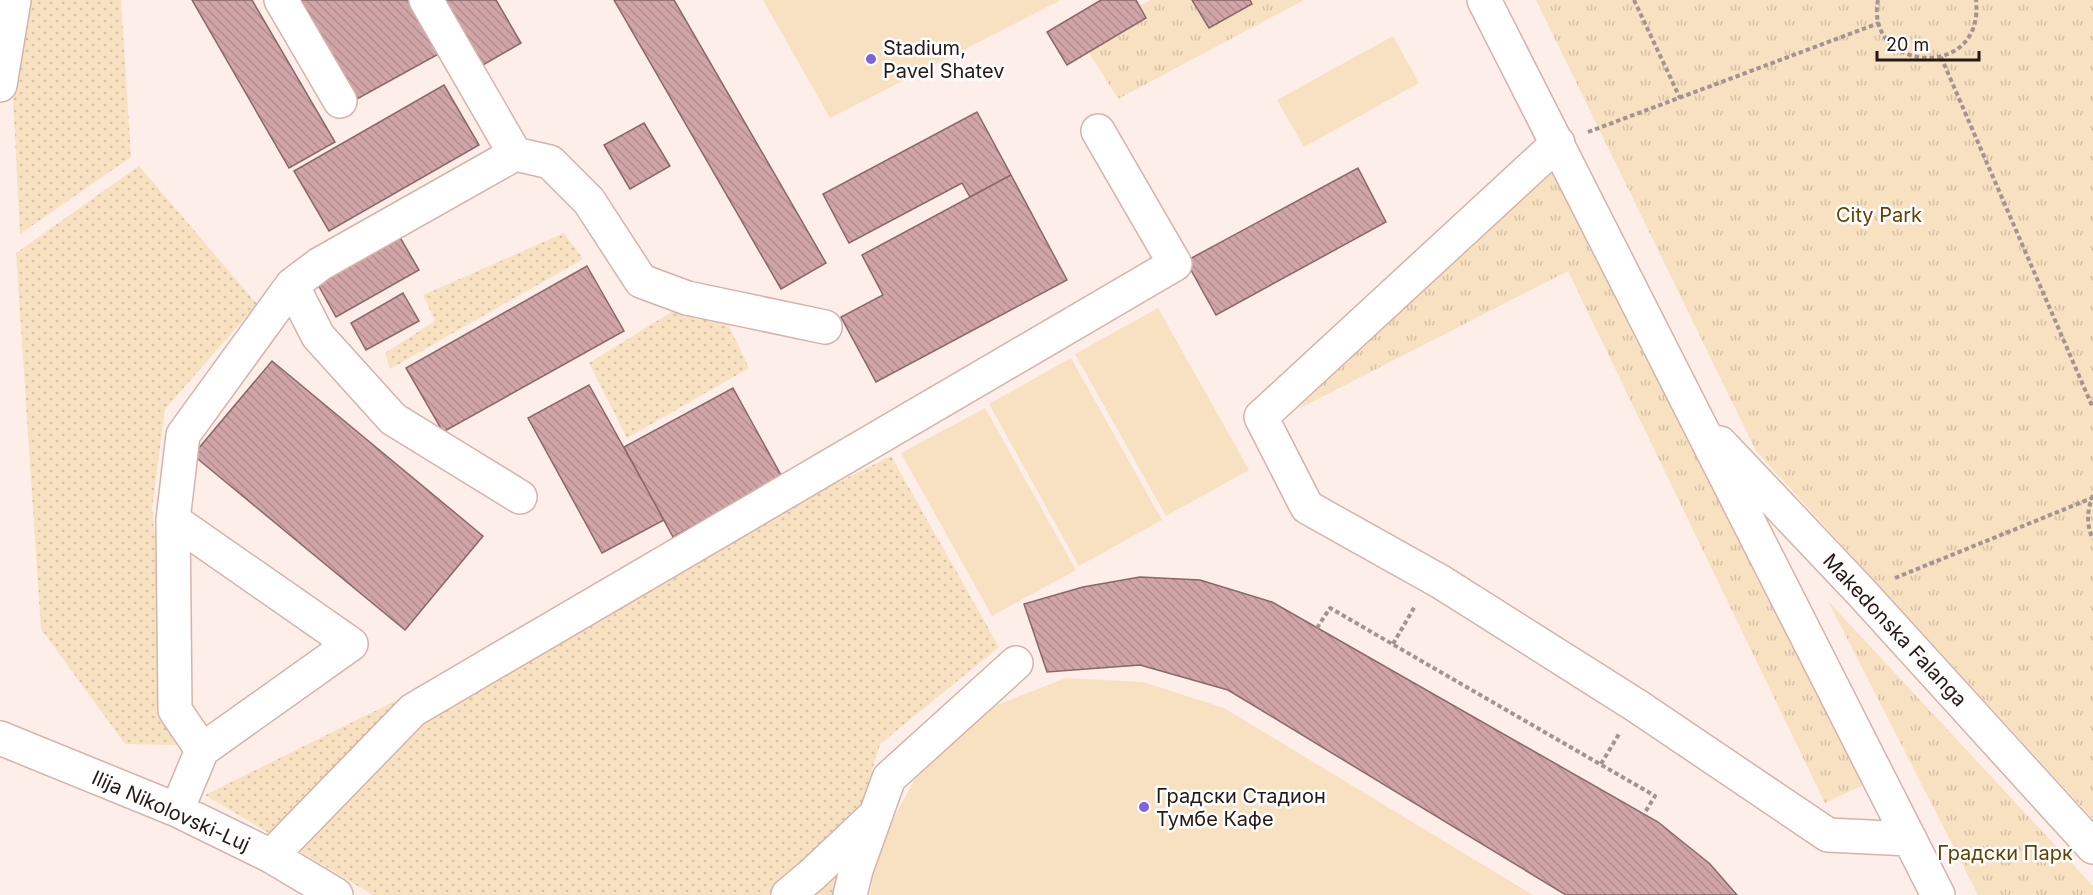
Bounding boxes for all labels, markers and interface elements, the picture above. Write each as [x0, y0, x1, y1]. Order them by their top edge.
scale bar [1877, 24, 1979, 62]
text: 20 m [1886, 34, 1929, 55]
place label: Stadium, Pavel Shatev [883, 36, 1004, 83]
marker: Stadium, Pavel Shatev [864, 52, 878, 66]
park label: City Park [1836, 203, 1922, 227]
street label: Makedonska Falanga [1818, 549, 1972, 711]
street label: Ilija Nikolovski-Luj [88, 765, 254, 857]
place label: Градски Стадион Тумбе Кафе [1156, 784, 1326, 831]
marker: Градски Стадион Тумбе Кафе [1137, 800, 1151, 814]
park label: Градски Парк [1937, 841, 2073, 865]

